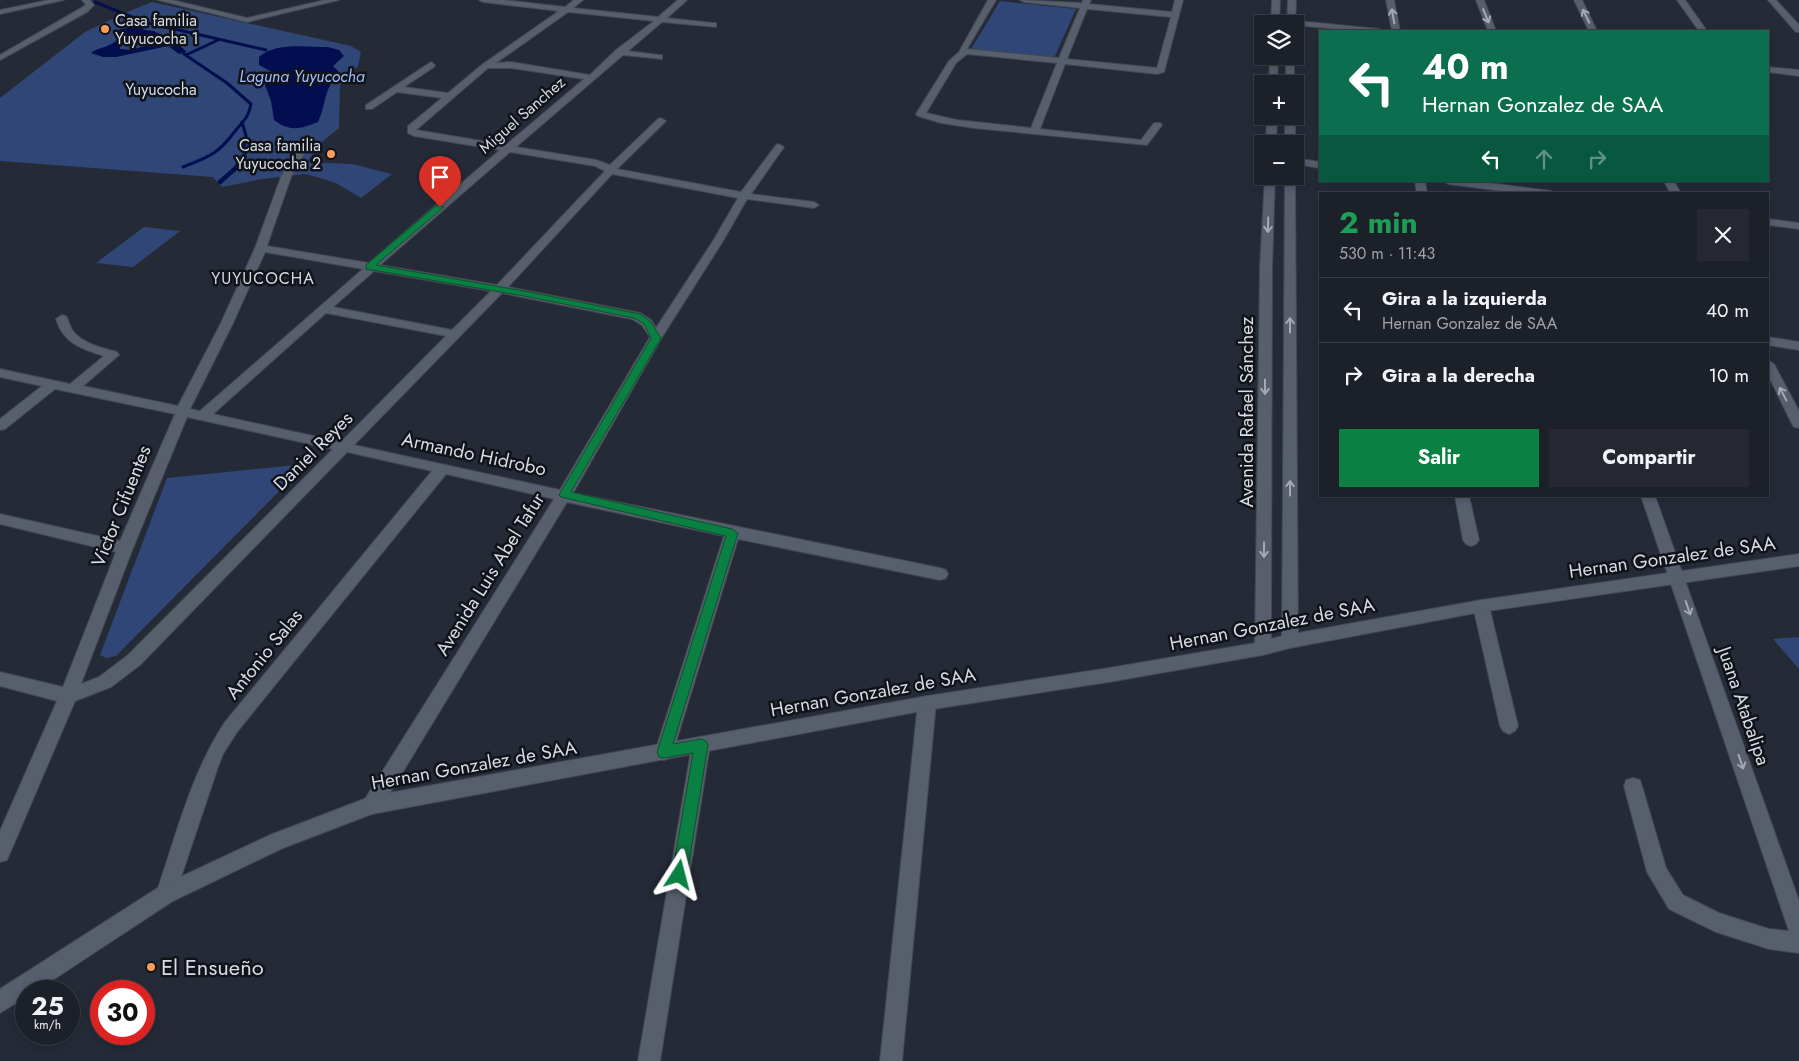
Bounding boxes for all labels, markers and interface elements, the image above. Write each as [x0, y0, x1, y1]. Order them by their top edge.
one-way arrow [1482, 7, 1491, 23]
one-way arrow [1388, 8, 1398, 24]
one-way arrow [1581, 8, 1591, 23]
place label: Casa familia Yuyucocha 1 [115, 9, 199, 50]
map controls [1254, 15, 1304, 185]
button: layers [1254, 15, 1304, 65]
marker: Casa familia Yuyucocha 1 [99, 23, 111, 35]
text: 40 m [1422, 42, 1509, 92]
icon: left [1339, 50, 1404, 115]
water label: Laguna Yuyucocha [239, 65, 365, 88]
street label: Miguel Sanchez [474, 71, 571, 159]
button: + [1254, 75, 1304, 125]
park label: Yuyucocha [125, 78, 197, 101]
text: Hernan Gonzalez de SAA [1422, 88, 1663, 120]
place label: Casa familia Yuyucocha 2 [235, 134, 321, 175]
button: − [1254, 135, 1304, 185]
icon: left [1477, 145, 1505, 173]
icon: ahead [1530, 145, 1558, 173]
icon: right [1583, 145, 1611, 173]
marker: Casa familia Yuyucocha 2 [325, 148, 337, 160]
pin [419, 156, 461, 207]
icon: arrive [426, 163, 454, 191]
text: 2 min [1339, 201, 1418, 244]
button: close [1697, 209, 1749, 261]
one-way arrow [1263, 216, 1273, 233]
text: 530 m · 11:43 [1339, 242, 1435, 265]
district label: YUYUCOCHA [211, 267, 315, 290]
text: Gira a la izquierda [1382, 285, 1547, 312]
icon: left [1339, 296, 1367, 324]
text: 40 m [1706, 297, 1749, 324]
text: Hernan Gonzalez de SAA [1382, 312, 1557, 335]
street label: Avenida Rafael Sánchez [1233, 316, 1260, 508]
one-way arrow [1285, 317, 1295, 334]
icon: right [1339, 361, 1367, 389]
text: Gira a la derecha [1382, 362, 1535, 389]
text: 10 m [1709, 362, 1749, 389]
one-way arrow [1260, 379, 1270, 395]
one-way arrow [1778, 387, 1787, 402]
street label: Daniel Reyes [267, 405, 359, 497]
street label: Armando Hidrobo [399, 426, 549, 482]
button: Salir [1339, 429, 1539, 487]
button: Compartir [1549, 429, 1749, 487]
street label: Victor Cifuentes [84, 441, 158, 571]
one-way arrow [1285, 480, 1295, 496]
street label: Avenida Luis Abel Tafur [429, 487, 551, 661]
street label: Hernan Gonzalez de SAA [1567, 529, 1777, 585]
one-way arrow [1259, 542, 1269, 558]
street label: Hernan Gonzalez de SAA [1167, 591, 1377, 657]
one-way arrow [1684, 600, 1693, 615]
street label: Antonio Salas [219, 603, 309, 705]
street label: Juana Atabalipa [1710, 640, 1777, 769]
street label: Hernan Gonzalez de SAA [768, 661, 978, 723]
street label: Hernan Gonzalez de SAA [369, 734, 579, 796]
one-way arrow [1737, 753, 1746, 769]
position arrow [652, 848, 704, 900]
place label: El Ensueño [161, 951, 264, 983]
marker: El Ensueño [145, 961, 157, 973]
speed limit sign: 30 [90, 980, 155, 1045]
text: 25 [31, 988, 64, 1024]
text: km/h [34, 1016, 61, 1034]

